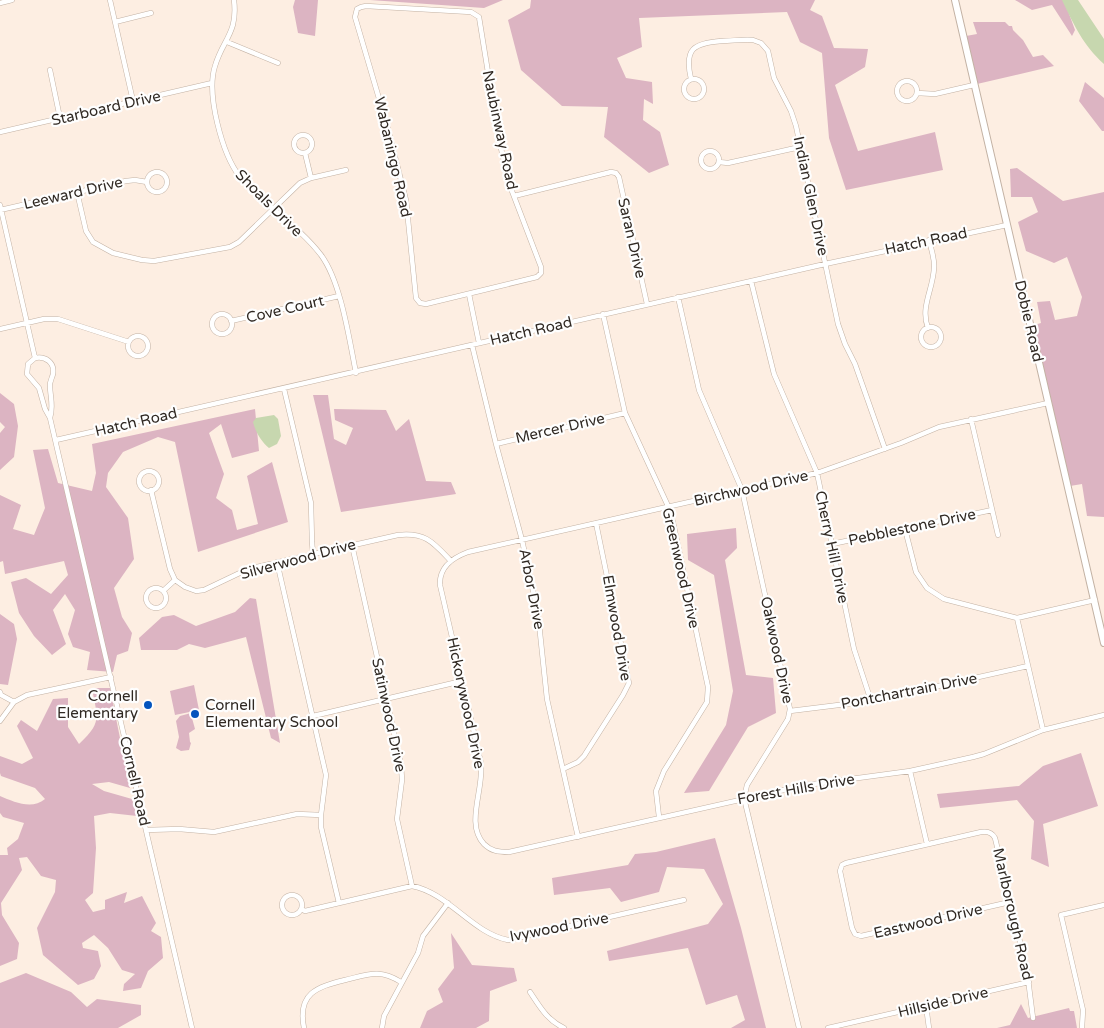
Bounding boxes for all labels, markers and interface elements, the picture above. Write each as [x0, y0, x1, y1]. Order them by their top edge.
street label: Naubinway Road [479, 69, 521, 191]
street label: Starboard Drive [50, 87, 162, 129]
street label: Wabaningo Road [370, 95, 416, 219]
street label: Indian Glen Drive [790, 135, 832, 257]
street label: Shoals Drive [232, 166, 306, 240]
street label: Leeward Drive [21, 173, 125, 213]
street label: Saran Drive [614, 196, 650, 280]
street label: Hatch Road [883, 223, 969, 259]
street label: Dobie Road [1011, 278, 1047, 364]
street label: Cove Court [244, 291, 326, 327]
street label: Hatch Road [488, 313, 574, 349]
street label: Hatch Road [93, 404, 179, 440]
street label: Mercer Drive [513, 409, 607, 447]
street label: Birchwood Drive [692, 466, 810, 510]
street label: Cherry Hill Drive [811, 489, 853, 605]
street label: Pebblestone Drive [847, 505, 977, 549]
street label: Greenwood Drive [658, 506, 704, 630]
street label: Silverwood Drive [238, 535, 358, 583]
street label: Arbor Drive [515, 547, 549, 631]
street label: Elmwood Drive [599, 574, 635, 682]
street label: Oakwood Drive [757, 595, 797, 705]
street label: Hickorywood Drive [443, 635, 489, 771]
street label: Satinwood Drive [368, 656, 410, 774]
street label: Pontchartrain Drive [839, 669, 979, 713]
place label: Cornell Elementary [57, 687, 138, 722]
place label: Cornell Elementary School [205, 696, 338, 731]
marker: Cornell Elementary [142, 699, 154, 711]
marker: Cornell Elementary School [189, 708, 201, 720]
street label: Cornell Road [116, 734, 154, 828]
street label: Forest Hills Drive [736, 770, 856, 808]
street label: Marlborough Road [989, 846, 1037, 982]
street label: Eastwood Drive [872, 900, 984, 942]
street label: Ivywood Drive [508, 909, 610, 945]
street label: Hillside Drive [896, 983, 990, 1021]

